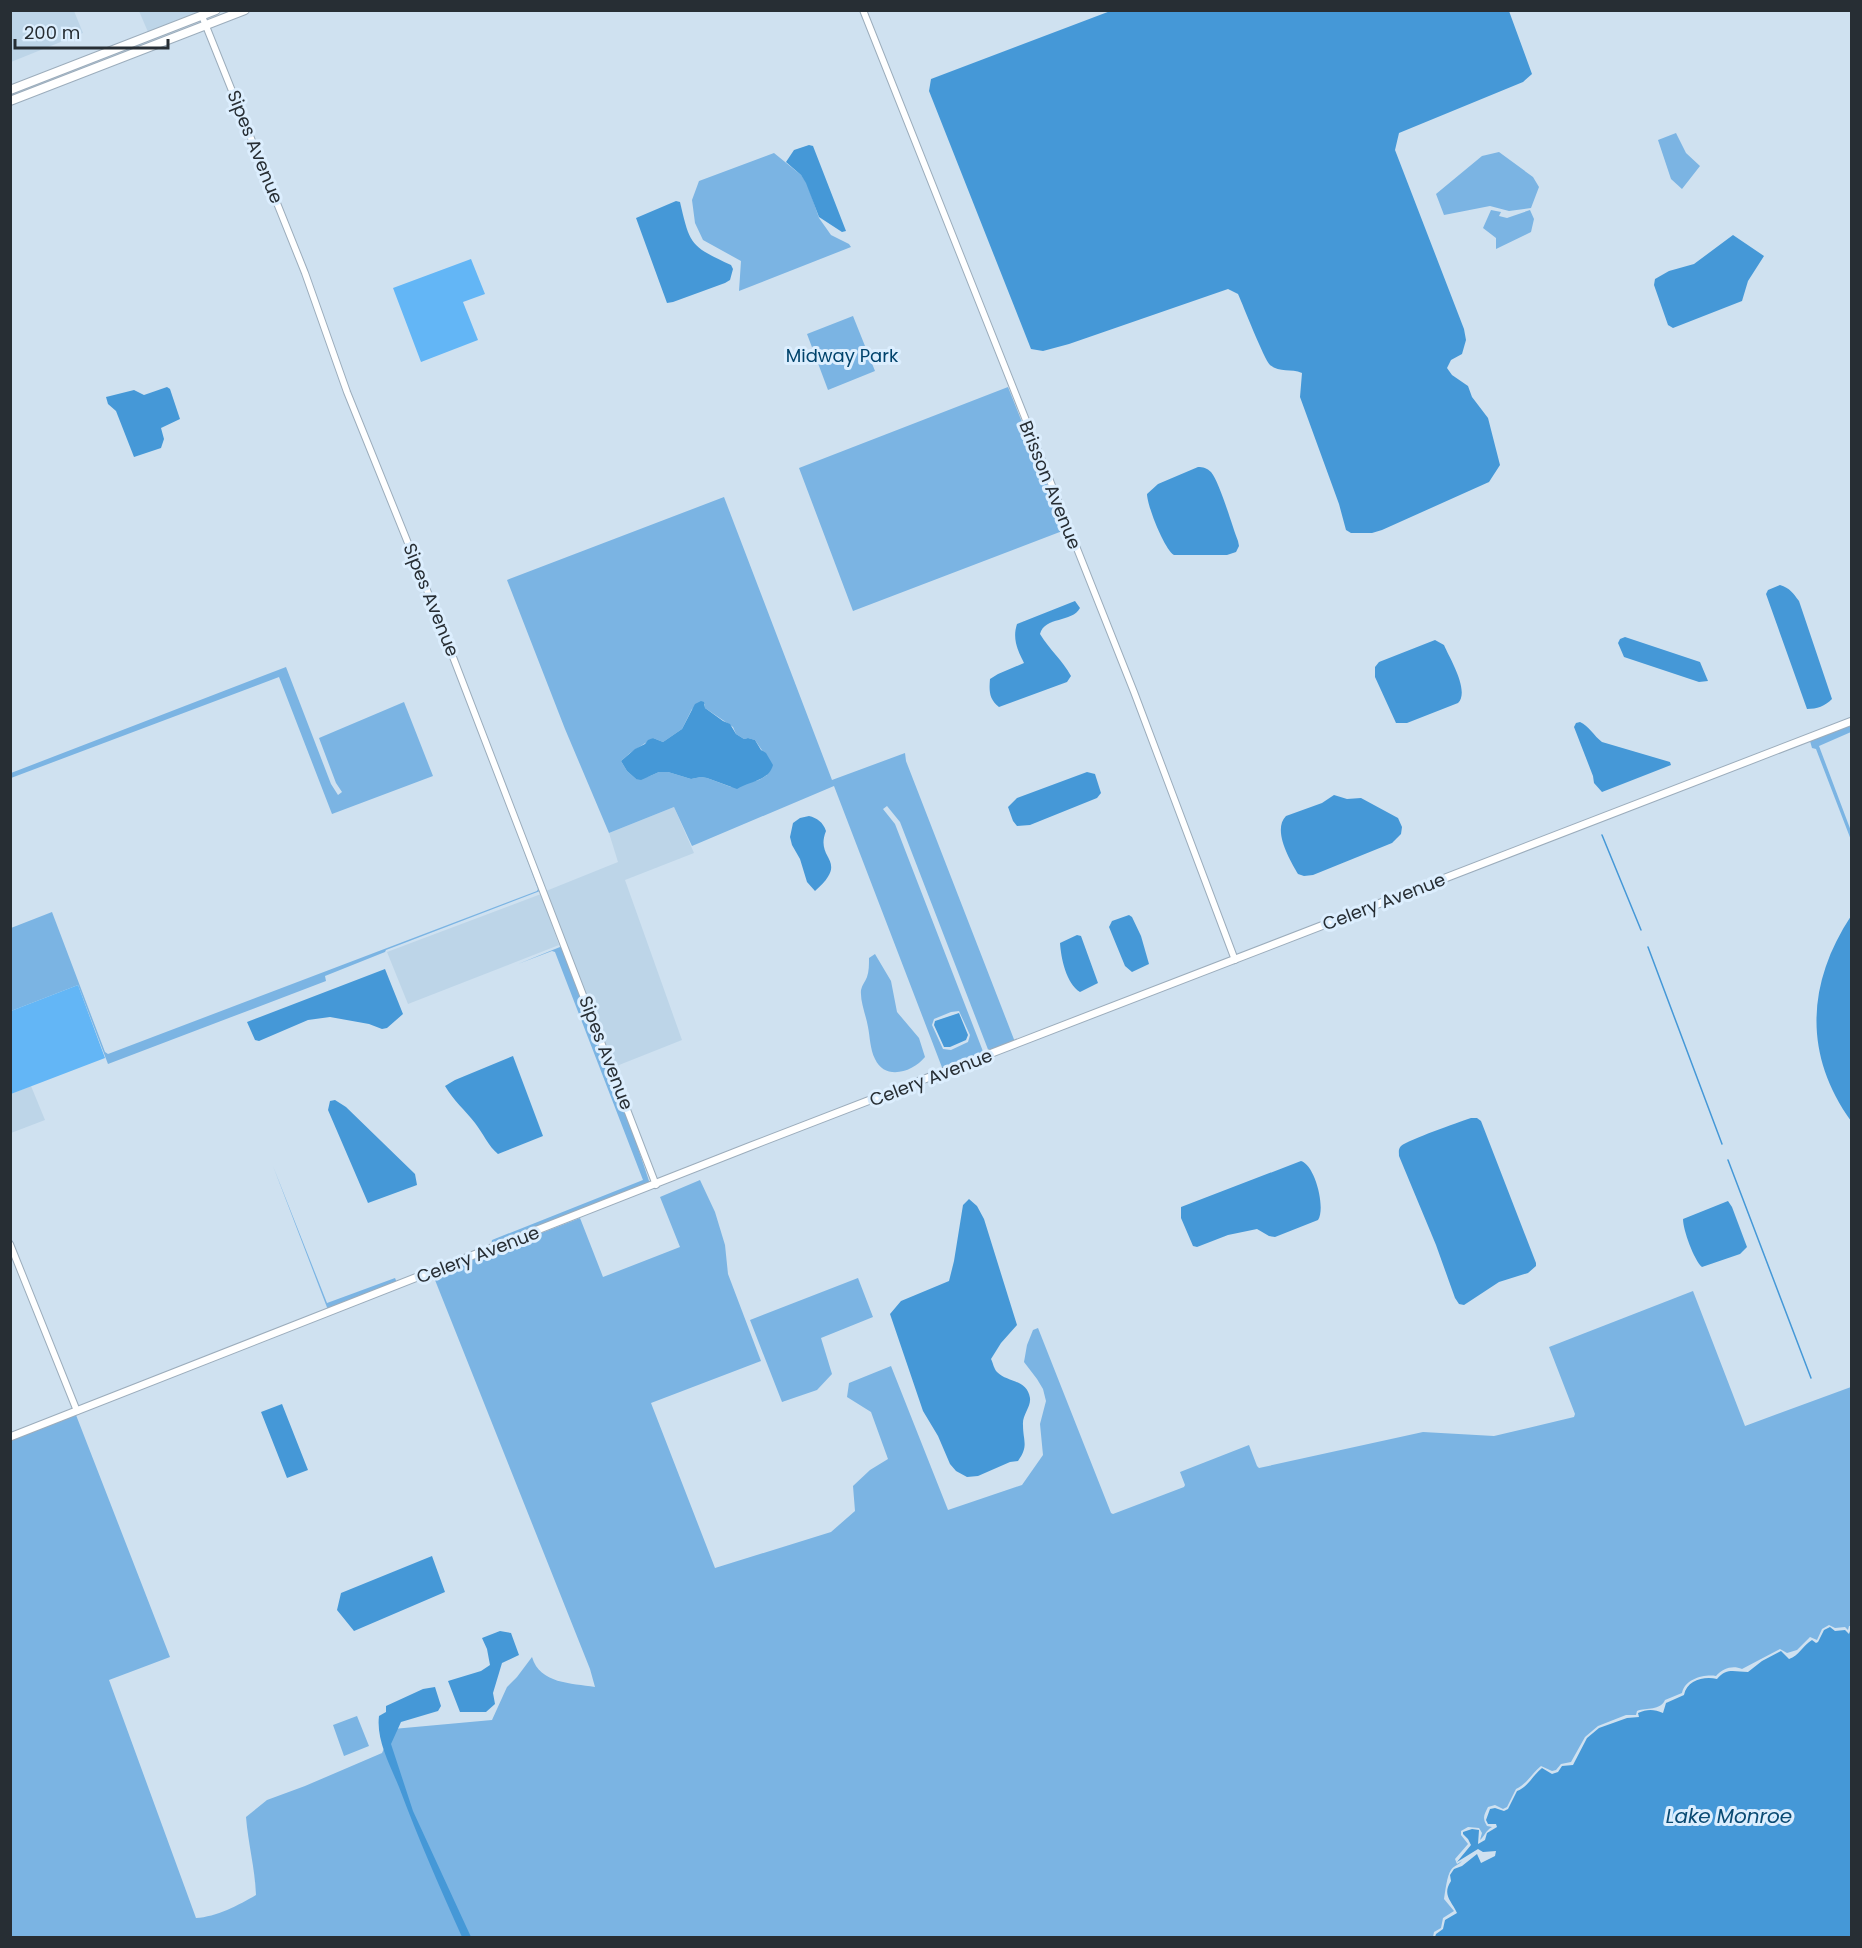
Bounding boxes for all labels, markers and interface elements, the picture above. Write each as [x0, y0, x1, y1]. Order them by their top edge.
scale bar [15, 12, 168, 50]
text: 200 m [24, 20, 80, 45]
street label: Sipes Avenue [221, 86, 290, 207]
park label: Midway Park [786, 343, 899, 368]
street label: Brisson Avenue [1013, 417, 1088, 553]
street label: Sipes Avenue [397, 539, 466, 660]
street label: Celery Avenue [1319, 867, 1449, 936]
street label: Sipes Avenue [573, 992, 640, 1113]
street label: Celery Avenue [866, 1043, 996, 1112]
street label: Celery Avenue [413, 1220, 543, 1289]
water label: Lake Monroe [1666, 1802, 1792, 1830]

